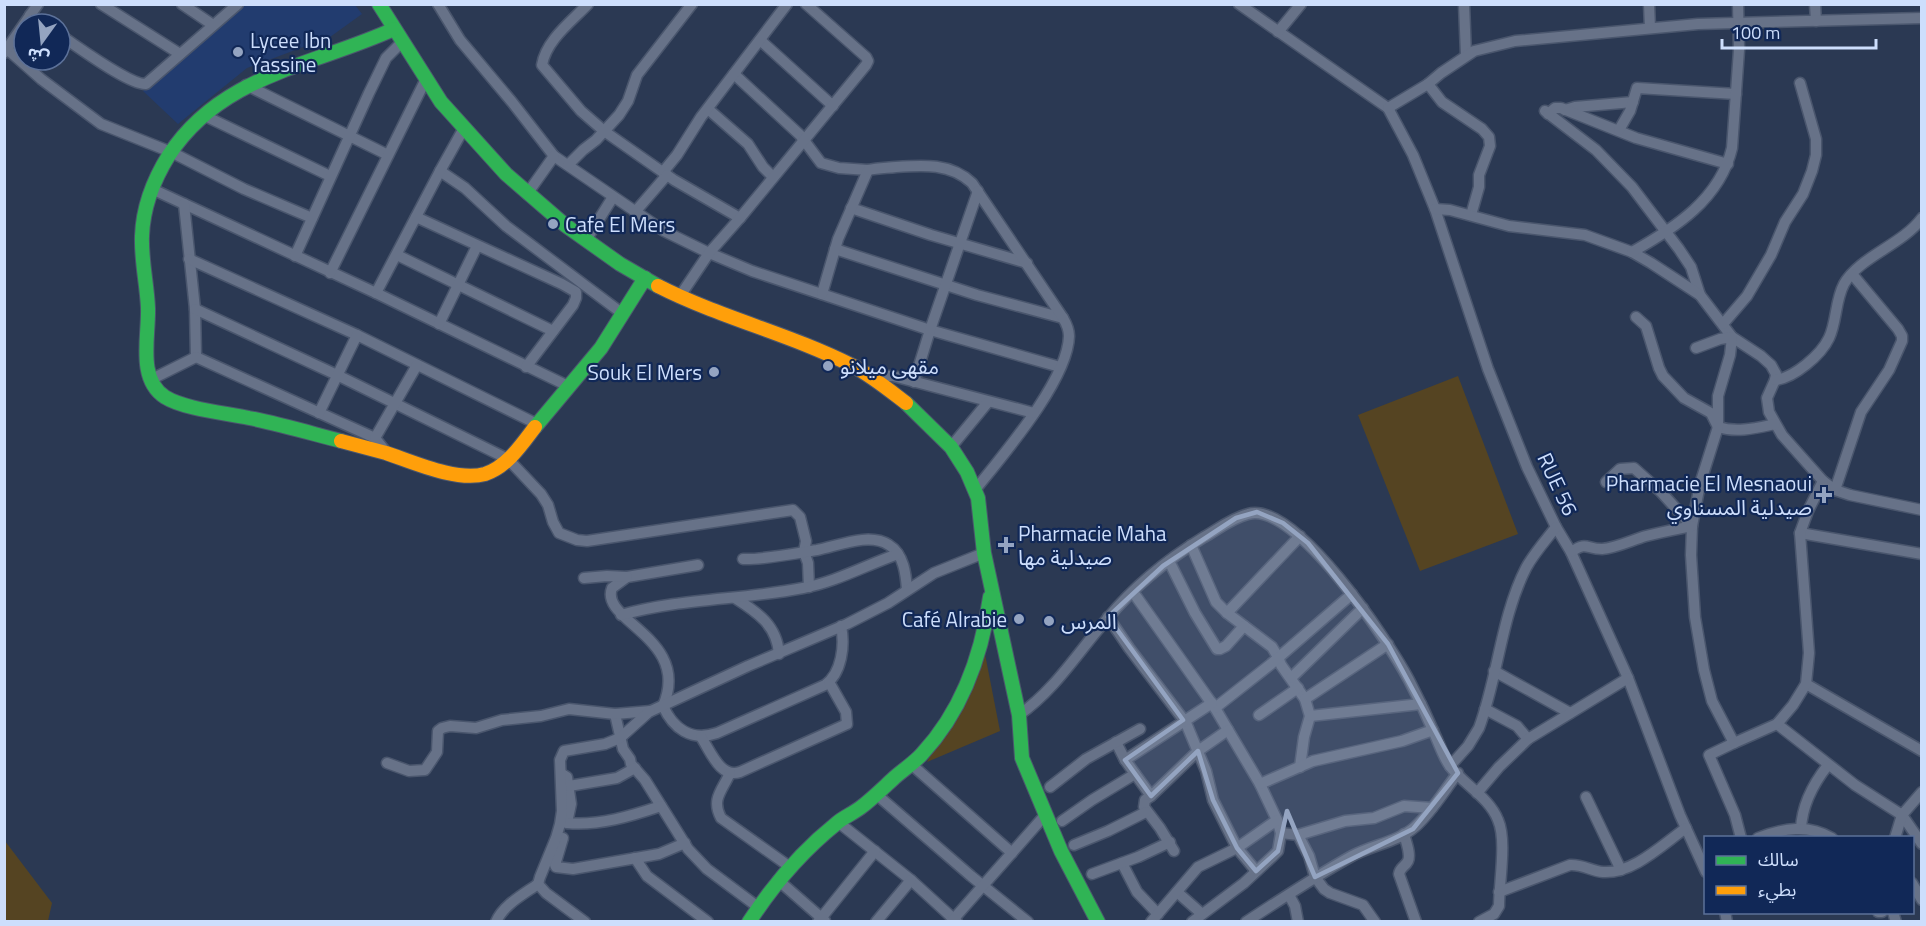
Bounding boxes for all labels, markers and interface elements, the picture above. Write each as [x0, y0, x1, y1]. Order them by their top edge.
north arrow [12, 12, 72, 72]
scale bar [1722, 12, 1876, 50]
text: 100 m [1731, 19, 1780, 46]
place label: Lycee Ibn Yassine [250, 24, 331, 80]
text: ش [24, 42, 52, 71]
marker: Lycee Ibn Yassine [231, 45, 245, 59]
place label: Cafe El Mers [565, 208, 675, 240]
marker: Cafe El Mers [546, 217, 560, 231]
place label: مقهى ميلانو [840, 350, 939, 382]
place label: Souk El Mers [587, 356, 702, 388]
marker: مقهى ميلانو [821, 359, 835, 373]
marker: Souk El Mers [707, 365, 721, 379]
street label: RUE 56 [1530, 447, 1586, 521]
place label: Pharmacie El Mesnaoui صيدلية المسناوي [1606, 467, 1812, 524]
marker: Pharmacie El Mesnaoui صيدلية المسناوي [1817, 488, 1831, 502]
place label: Pharmacie Maha صيدلية مها [1018, 517, 1167, 573]
marker: Pharmacie Maha صيدلية مها [999, 538, 1013, 552]
place label: Café Alrabie [902, 603, 1007, 635]
place label: المرس [1061, 605, 1117, 637]
marker: Café Alrabie [1012, 612, 1026, 626]
marker: المرس [1042, 614, 1056, 628]
legend [1704, 836, 1914, 914]
text: سالك [1758, 846, 1799, 873]
text: بطيء [1758, 876, 1796, 903]

